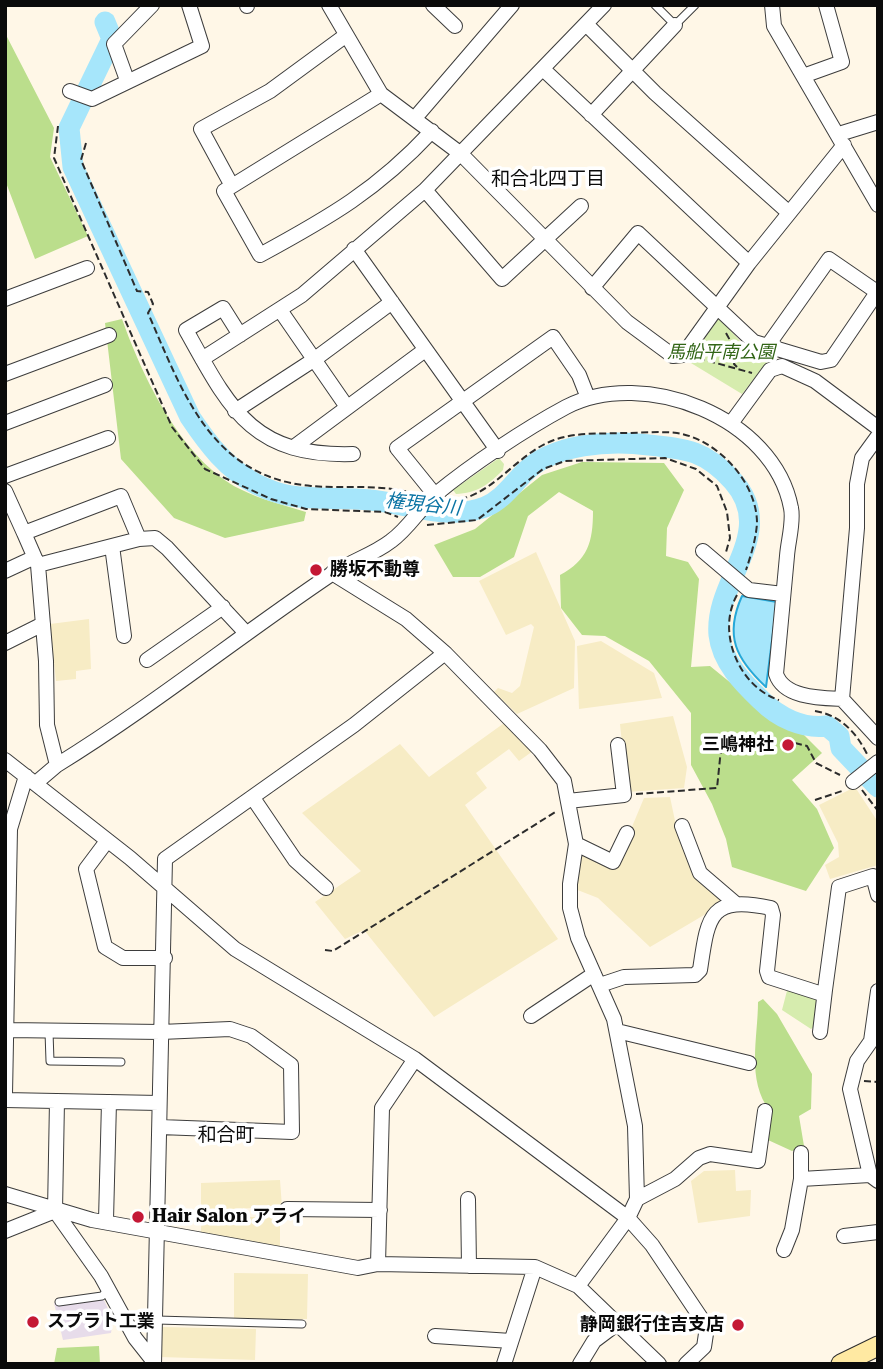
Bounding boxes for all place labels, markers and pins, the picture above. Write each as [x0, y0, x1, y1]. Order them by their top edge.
place label: 勝坂不動尊 [330, 559, 420, 581]
marker: 勝坂不動尊 [308, 562, 324, 578]
place label: 三嶋神社 [702, 734, 774, 756]
marker: 三嶋神社 [780, 737, 796, 753]
place label: Hair Salon アライ [152, 1206, 306, 1228]
marker: Hair Salon アライ [130, 1209, 146, 1225]
place label: スプラト工業 [47, 1311, 155, 1333]
marker: スプラト工業 [25, 1314, 41, 1330]
place label: 静岡銀行住吉支店 [580, 1314, 724, 1336]
marker: 静岡銀行住吉支店 [730, 1317, 746, 1333]

